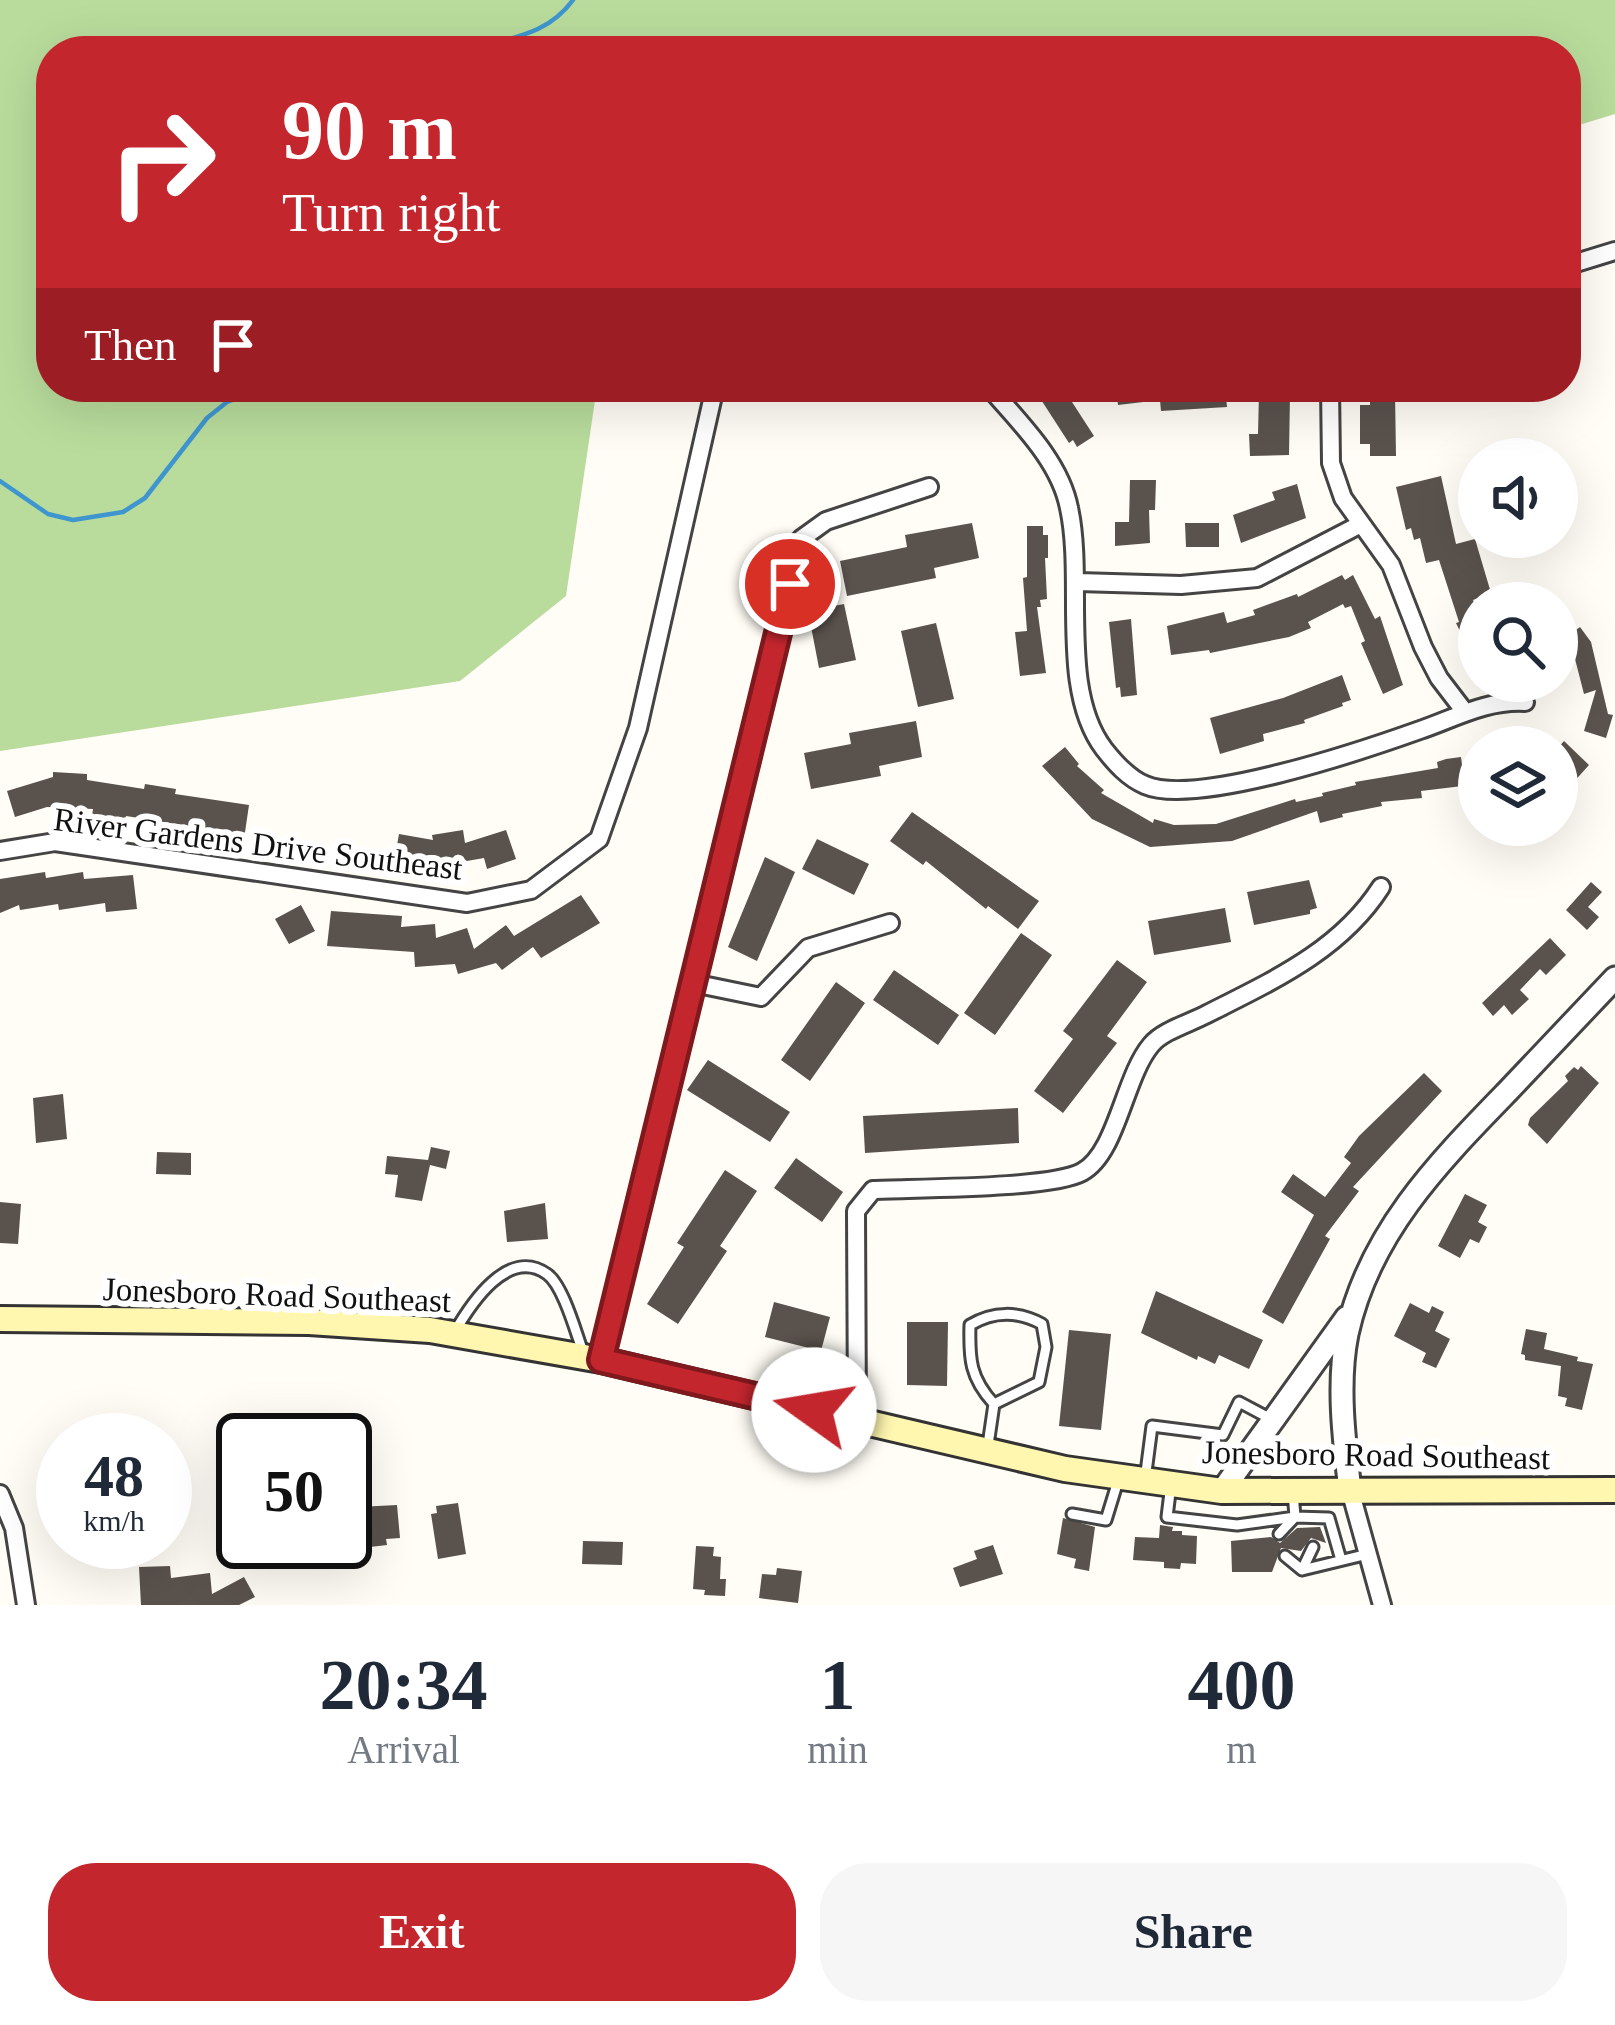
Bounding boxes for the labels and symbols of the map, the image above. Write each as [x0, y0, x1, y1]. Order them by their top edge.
pin [739, 533, 841, 635]
street label: River Gardens Drive Southeast [52, 801, 464, 887]
street label: Jonesboro Road Southeast [102, 1271, 452, 1319]
position arrow [751, 1347, 877, 1473]
speed limit sign: 50 [216, 1413, 372, 1569]
street label: Jonesboro Road Southeast [1202, 1434, 1550, 1476]

